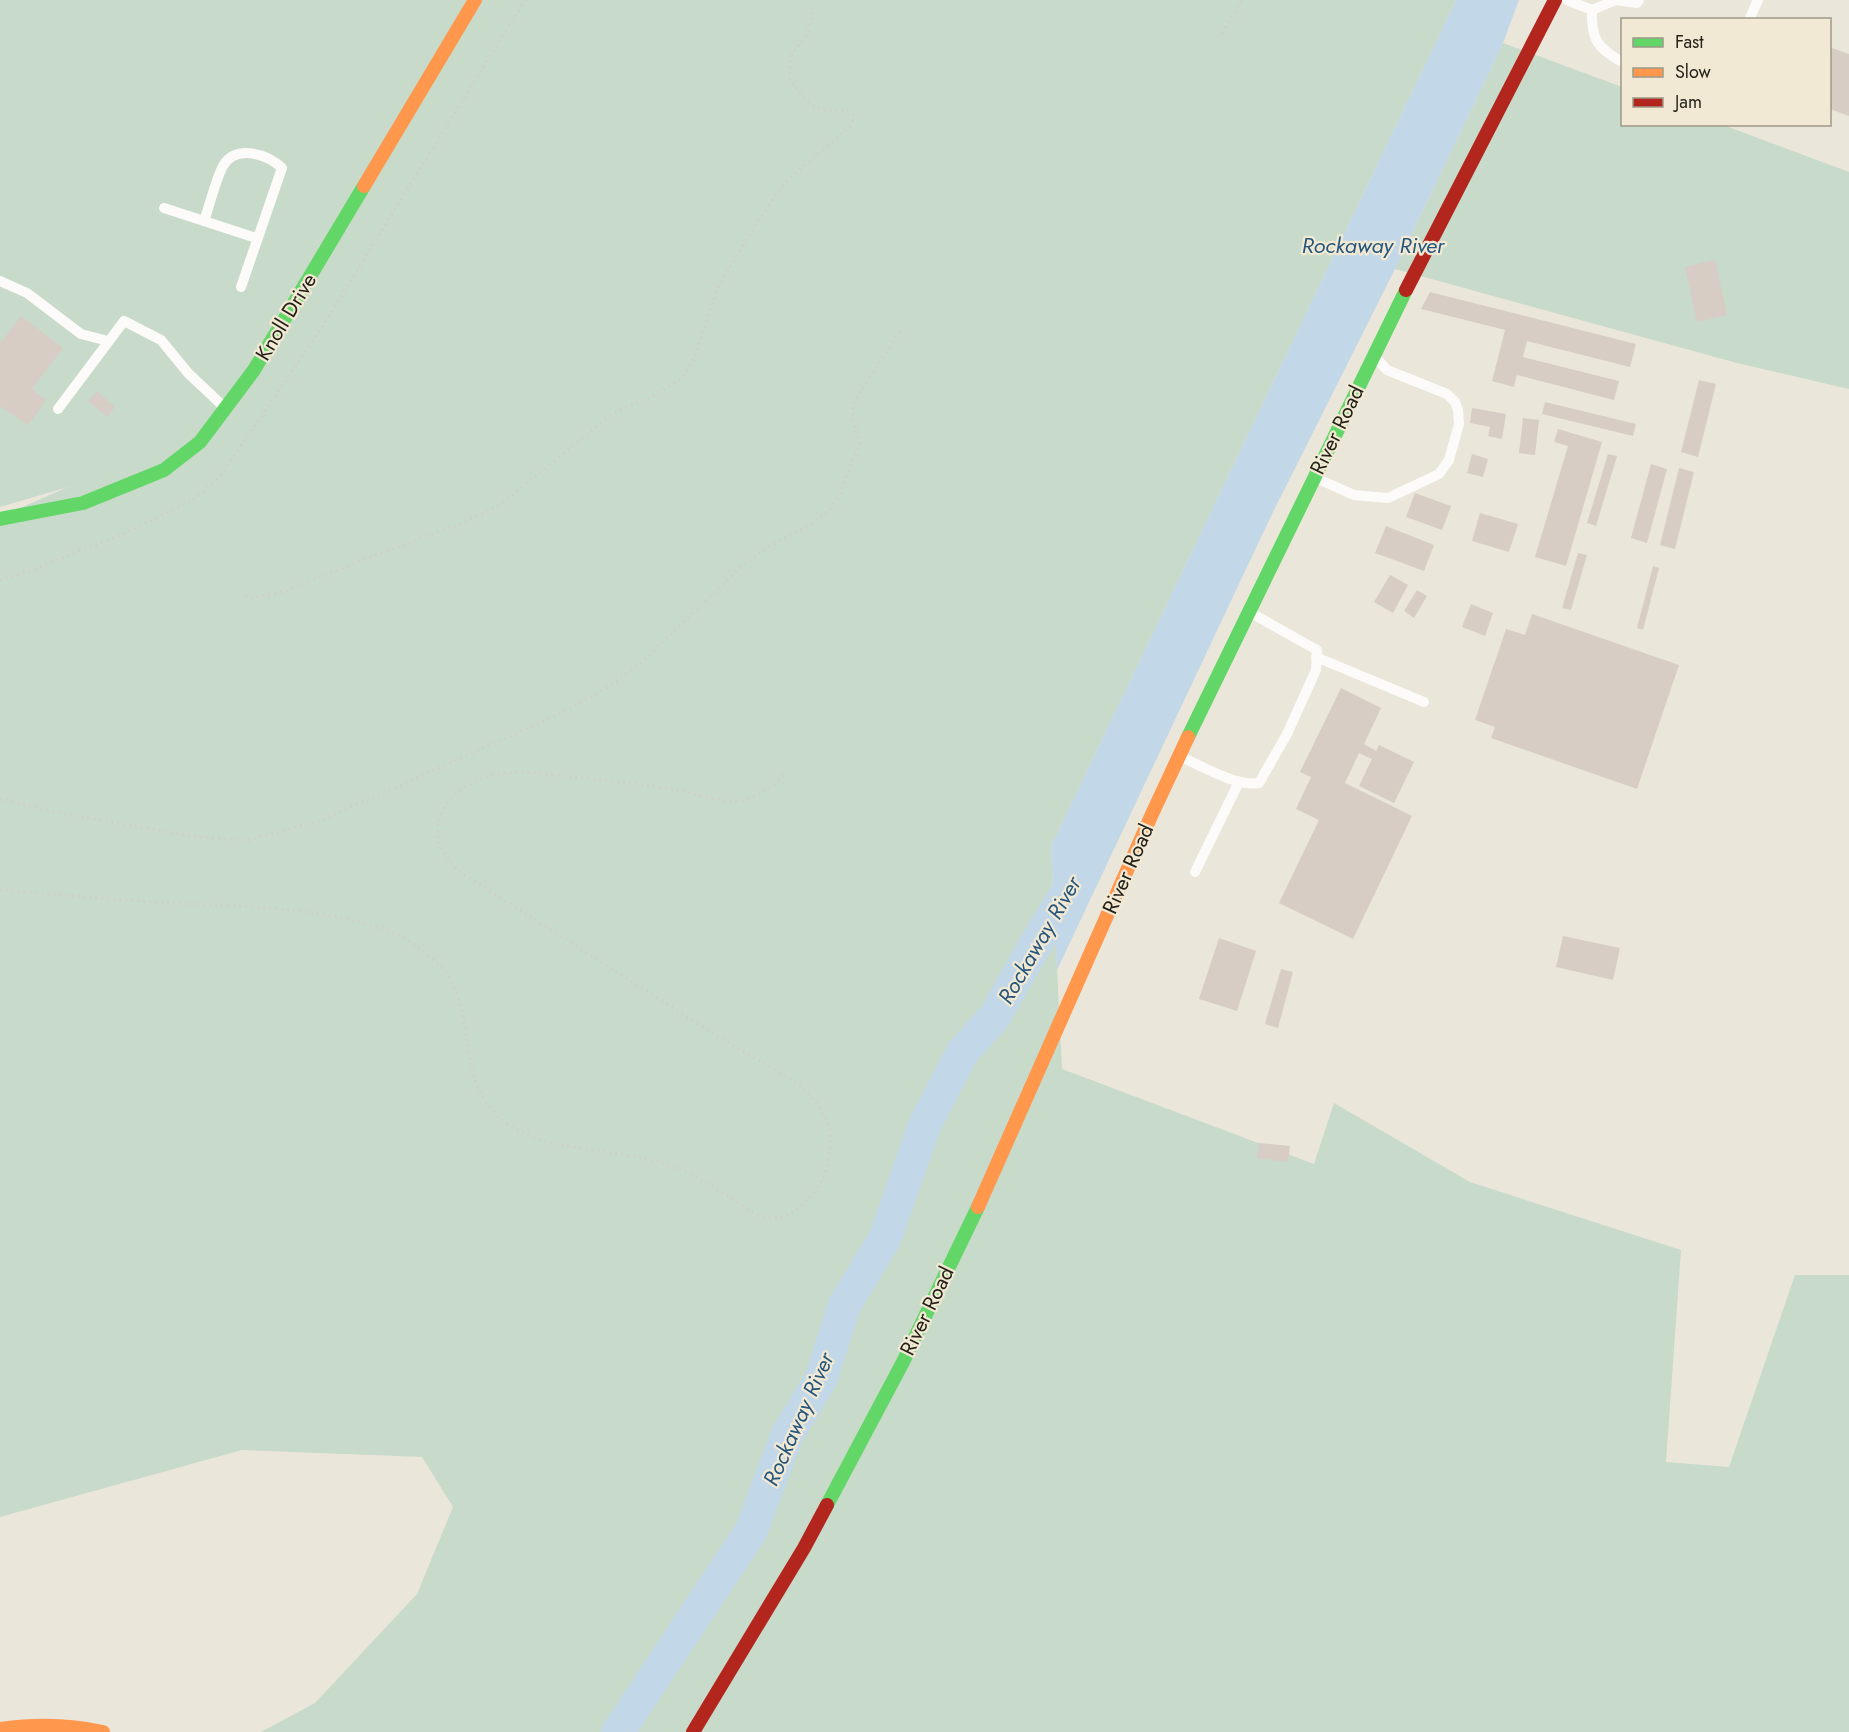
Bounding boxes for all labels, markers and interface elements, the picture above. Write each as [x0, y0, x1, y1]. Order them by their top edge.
legend [1621, 18, 1831, 126]
text: Fast [1675, 29, 1704, 55]
text: Slow [1675, 59, 1712, 85]
text: Jam [1673, 89, 1702, 115]
water label: Rockaway River [1302, 229, 1446, 261]
street label: Knoll Drive [248, 268, 324, 366]
street label: River Road [1303, 380, 1371, 480]
street label: River Road [1095, 819, 1161, 919]
water label: Rockaway River [989, 869, 1089, 1010]
street label: River Road [893, 1261, 961, 1361]
water label: Rockaway River [754, 1346, 842, 1491]

